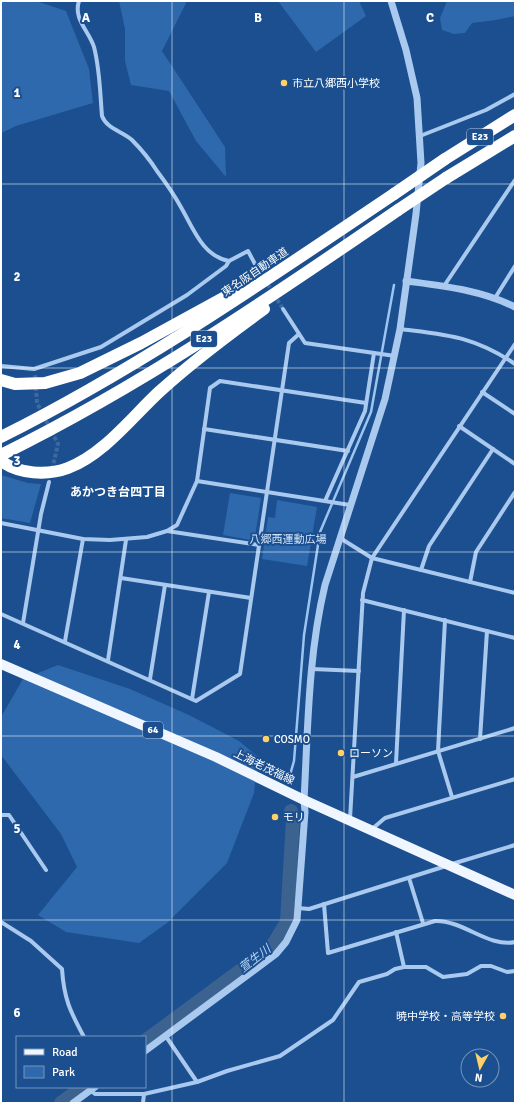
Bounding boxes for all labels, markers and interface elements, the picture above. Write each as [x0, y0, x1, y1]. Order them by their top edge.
text: A [82, 10, 91, 26]
text: B [254, 10, 262, 26]
text: C [426, 10, 434, 26]
place label: 市立八郷西小学校 [292, 77, 380, 90]
marker: 市立八郷西小学校 [279, 78, 289, 88]
text: 1 [13, 85, 21, 101]
road number: E23 [467, 129, 493, 145]
street label: 東名阪自動車道 [219, 245, 291, 299]
text: 2 [13, 269, 21, 285]
road number: E23 [191, 331, 217, 347]
text: 3 [13, 453, 21, 469]
district label: あかつき台四丁目 [70, 485, 166, 500]
park label: 八郷西運動広場 [250, 533, 327, 546]
text: 4 [13, 637, 21, 653]
road number: 64 [143, 722, 163, 738]
place label: COSMO [274, 733, 310, 746]
marker: COSMO [261, 734, 271, 744]
street label: 上海老茂福線 [231, 747, 297, 787]
place label: ローソン [349, 747, 393, 760]
marker: ローソン [336, 748, 346, 758]
place label: モリ [283, 811, 305, 824]
marker: モリ [270, 812, 280, 822]
text: 5 [13, 821, 21, 837]
water label: 萱生川 [236, 941, 275, 976]
text: 6 [13, 1005, 21, 1021]
place label: 暁中学校・高等学校 [396, 1010, 495, 1023]
marker: 暁中学校・高等学校 [498, 1011, 508, 1021]
legend [16, 1036, 146, 1088]
text: Road [52, 1045, 78, 1060]
north arrow [460, 1048, 500, 1088]
text: Park [52, 1065, 75, 1080]
text: N [474, 1070, 483, 1084]

